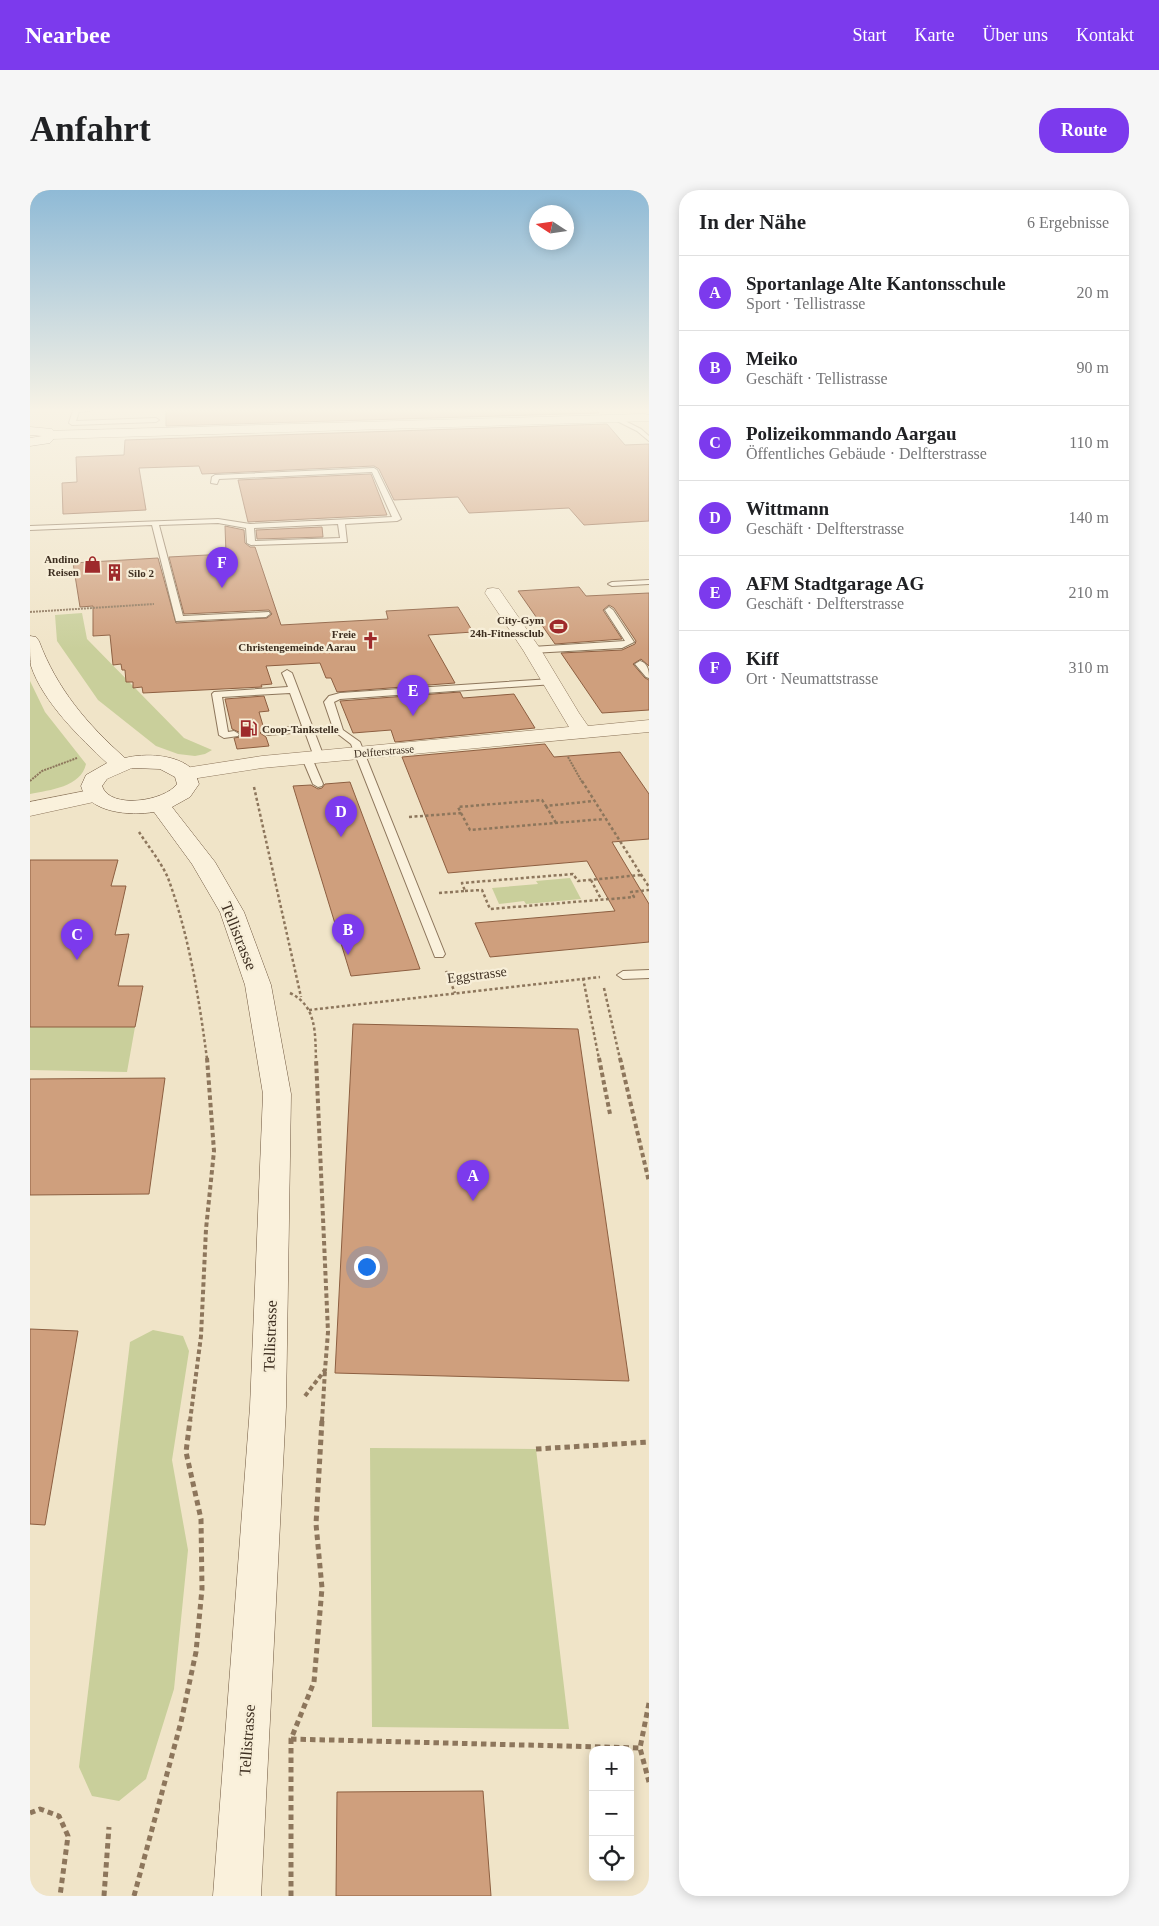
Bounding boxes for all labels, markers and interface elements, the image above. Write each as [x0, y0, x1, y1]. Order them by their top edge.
text: Nearbee [25, 22, 110, 48]
text: Start [853, 25, 887, 45]
text: Karte [915, 25, 955, 45]
text: Über uns [983, 25, 1048, 45]
text: Kontakt [1076, 25, 1134, 45]
button: Route [1039, 108, 1129, 153]
text: Anfahrt [30, 110, 151, 149]
north arrow [529, 205, 574, 250]
text: In der Nähe [699, 210, 806, 234]
text: 6 Ergebnisse [1027, 214, 1109, 231]
text: Sportanlage Alte Kantonsschule [746, 273, 1006, 294]
text: A [709, 284, 721, 301]
text: 20 m [1077, 284, 1109, 301]
text: Sport · Tellistrasse [746, 295, 865, 312]
text: Meiko [746, 348, 798, 369]
text: B [710, 359, 720, 376]
text: 90 m [1077, 359, 1109, 376]
text: Geschäft · Tellistrasse [746, 370, 888, 387]
text: Polizeikommando Aargau [746, 423, 957, 444]
text: C [709, 434, 721, 451]
text: 110 m [1069, 434, 1109, 451]
text: Öffentliches Gebäude · Delfterstrasse [746, 445, 987, 462]
text: Wittmann [746, 498, 829, 519]
text: D [709, 509, 721, 526]
text: 140 m [1069, 509, 1109, 526]
text: Geschäft · Delfterstrasse [746, 520, 904, 537]
pin: F [206, 547, 238, 588]
place label: Andino Reisen [44, 553, 79, 578]
shop icon: Andino Reisen [83, 555, 103, 575]
building icon: Silo 2 [104, 563, 124, 583]
place label: Silo 2 [128, 567, 154, 579]
text: AFM Stadtgarage AG [746, 573, 924, 594]
text: E [710, 584, 720, 601]
text: 210 m [1069, 584, 1109, 601]
text: Geschäft · Delfterstrasse [746, 595, 904, 612]
place label: City-Gym 24h-Fitnessclub [470, 614, 544, 639]
sports icon: City-Gym 24h-Fitnessclub [548, 616, 568, 636]
place label: Freie Christengemeinde Aarau [238, 628, 356, 653]
church icon: Freie Christengemeinde Aarau [360, 630, 380, 650]
text: Kiff [746, 648, 779, 669]
text: F [710, 659, 720, 676]
text: 310 m [1069, 659, 1109, 676]
text: Ort · Neumattstrasse [746, 670, 878, 687]
pin: E [397, 675, 429, 716]
fuel station icon: Coop-Tankstelle [238, 719, 258, 739]
place label: Coop-Tankstelle [262, 723, 339, 735]
street label: Delfterstrasse [353, 742, 415, 760]
pin: D [325, 796, 357, 837]
street label: Tellistrasse [218, 900, 260, 972]
pin: B [332, 914, 364, 955]
pin: C [61, 919, 93, 960]
street label: Eggstrasse [446, 964, 508, 986]
pin: A [457, 1160, 489, 1201]
your location [354, 1254, 380, 1280]
street label: Tellistrasse [260, 1300, 280, 1372]
street label: Tellistrasse [236, 1704, 258, 1776]
map controls [589, 1746, 634, 1881]
button: + [589, 1746, 634, 1791]
button: − [589, 1791, 634, 1836]
button: locate [589, 1836, 634, 1881]

